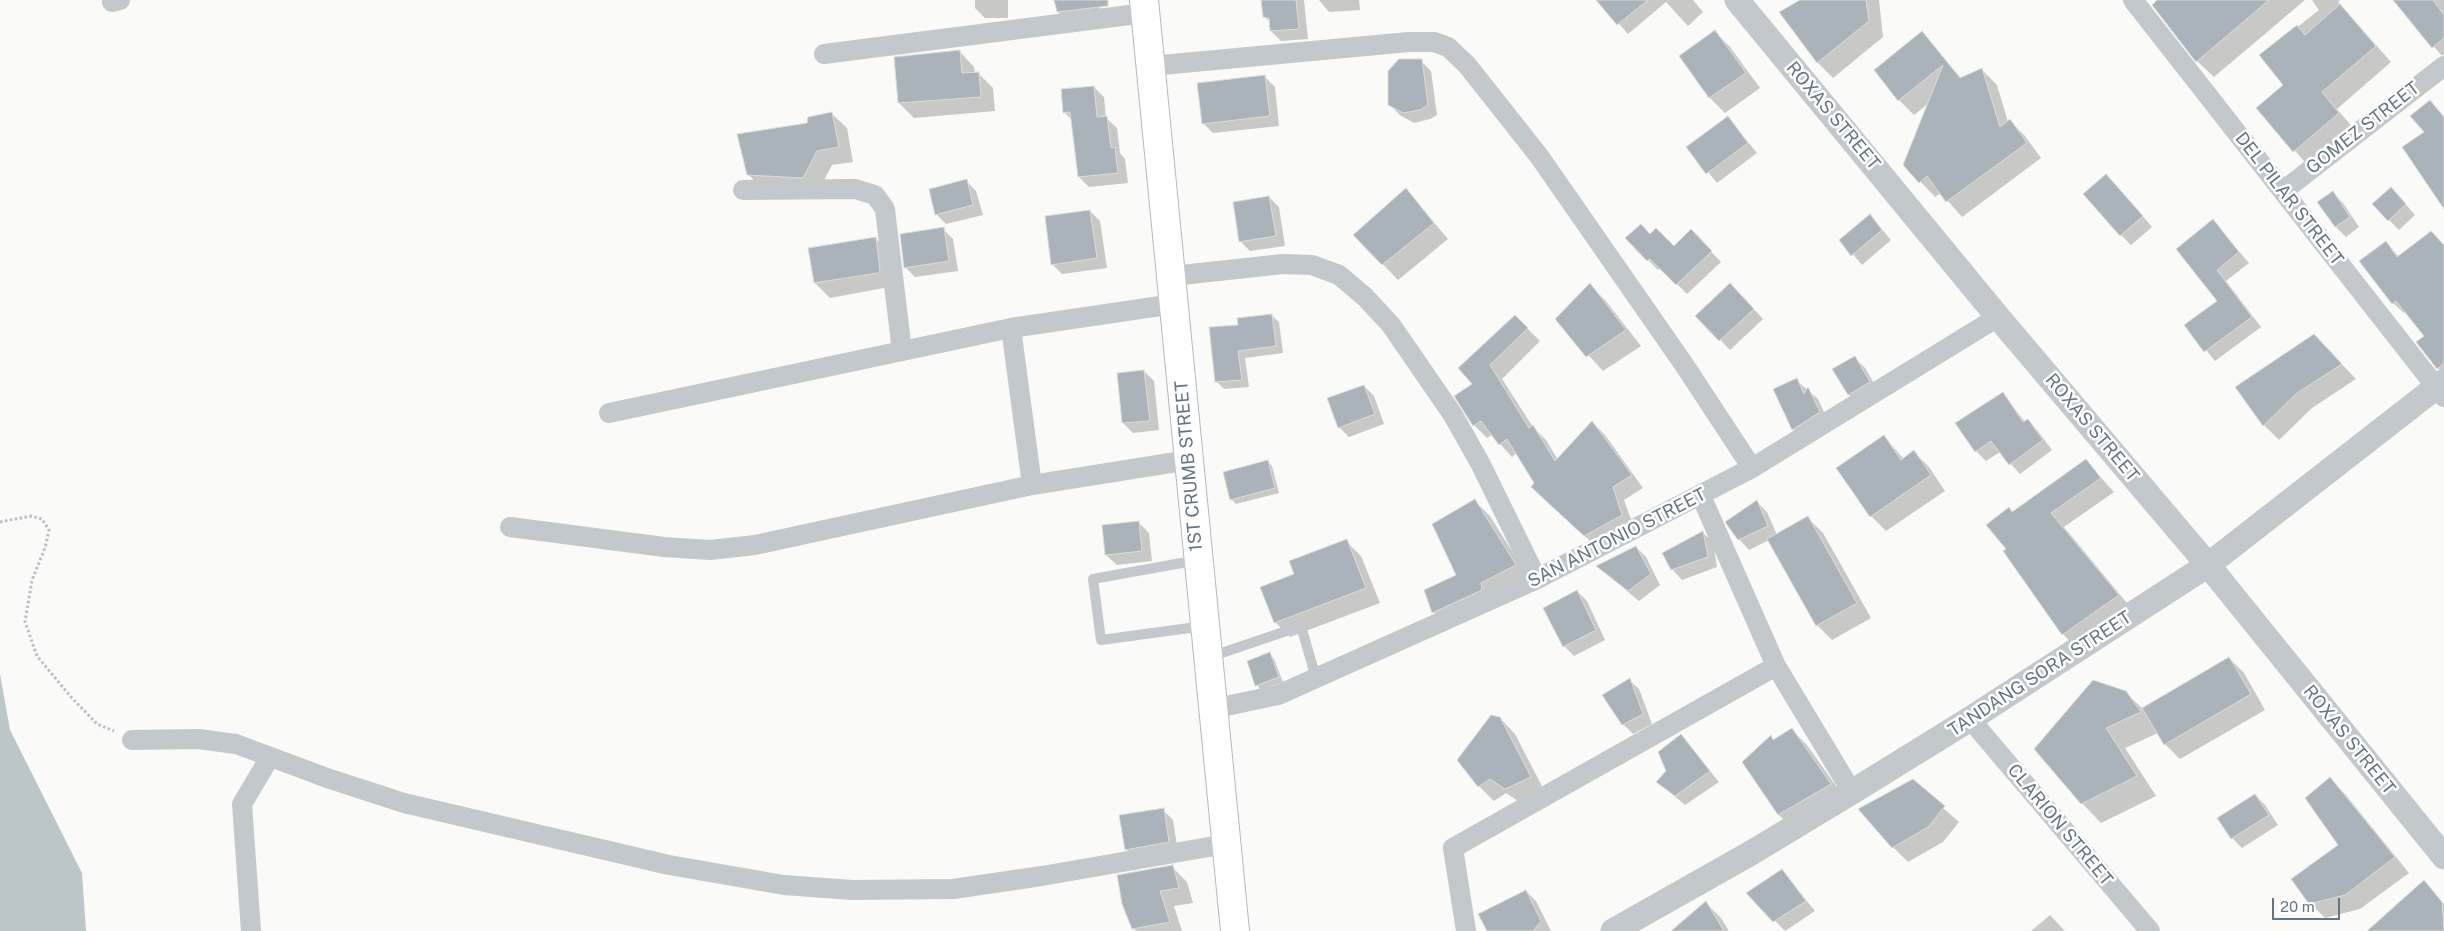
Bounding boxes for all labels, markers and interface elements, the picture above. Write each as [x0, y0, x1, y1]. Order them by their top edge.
street label: ROXAS STREET [1782, 58, 1884, 174]
street label: GOMEZ STREET [2302, 77, 2424, 179]
street label: DEL PILAR STREET [2230, 128, 2348, 270]
street label: ROXAS STREET [2041, 370, 2143, 486]
street label: 1ST CRUMB STREET [1171, 380, 1207, 552]
street label: SAN ANTONIO STREET [1524, 484, 1710, 592]
street label: TANDANG SORA STREET [1944, 607, 2136, 741]
street label: ROXAS STREET [2298, 681, 2400, 799]
street label: CLARION STREET [2003, 760, 2117, 890]
scale bar [2274, 888, 2342, 920]
text: 20 m [2280, 898, 2315, 915]

